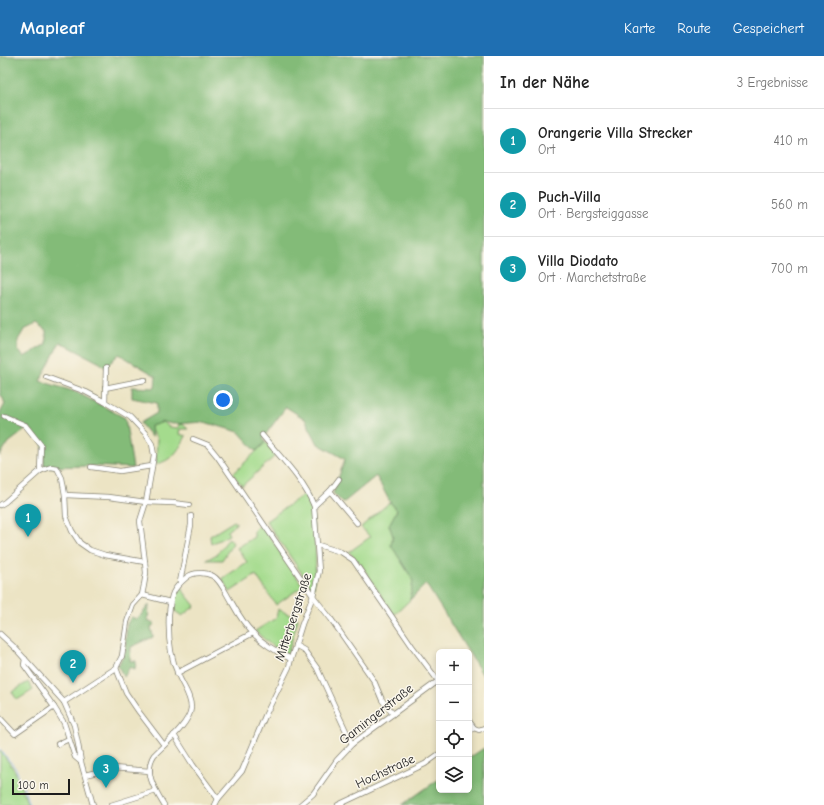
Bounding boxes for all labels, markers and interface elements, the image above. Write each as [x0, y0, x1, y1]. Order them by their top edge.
text: Mapleaf [20, 17, 84, 39]
text: Karte [624, 20, 655, 37]
text: Route [677, 20, 711, 37]
text: Gespeichert [733, 20, 804, 37]
text: In der Nähe [500, 73, 589, 92]
text: 3 Ergebnisse [737, 75, 808, 90]
text: Orangerie Villa Strecker [538, 124, 692, 142]
text: 1 [510, 133, 516, 148]
text: 410 m [774, 133, 808, 148]
text: Ort [538, 142, 555, 157]
text: Puch-Villa [538, 188, 601, 206]
text: 2 [510, 197, 516, 212]
text: 560 m [771, 197, 808, 212]
text: Ort · Bergsteiggasse [538, 206, 648, 221]
text: Villa Diodato [538, 252, 618, 270]
text: 3 [510, 261, 516, 276]
text: 700 m [771, 261, 808, 276]
text: Ort · Marchetstraße [538, 270, 646, 285]
your location [213, 390, 233, 410]
pin: 1 [15, 504, 41, 537]
street label: Mitterbergstraße [272, 571, 314, 663]
map controls [436, 649, 472, 793]
button: + [436, 649, 472, 685]
pin: 2 [60, 650, 86, 683]
street label: Gamingerstraße [336, 680, 416, 747]
button: − [436, 685, 472, 721]
button: locate [436, 721, 472, 757]
street label: Hochstraße [353, 751, 417, 791]
pin: 3 [93, 755, 119, 788]
button: layers [436, 757, 472, 793]
scale bar [12, 777, 70, 796]
text: 100 m [18, 779, 49, 792]

